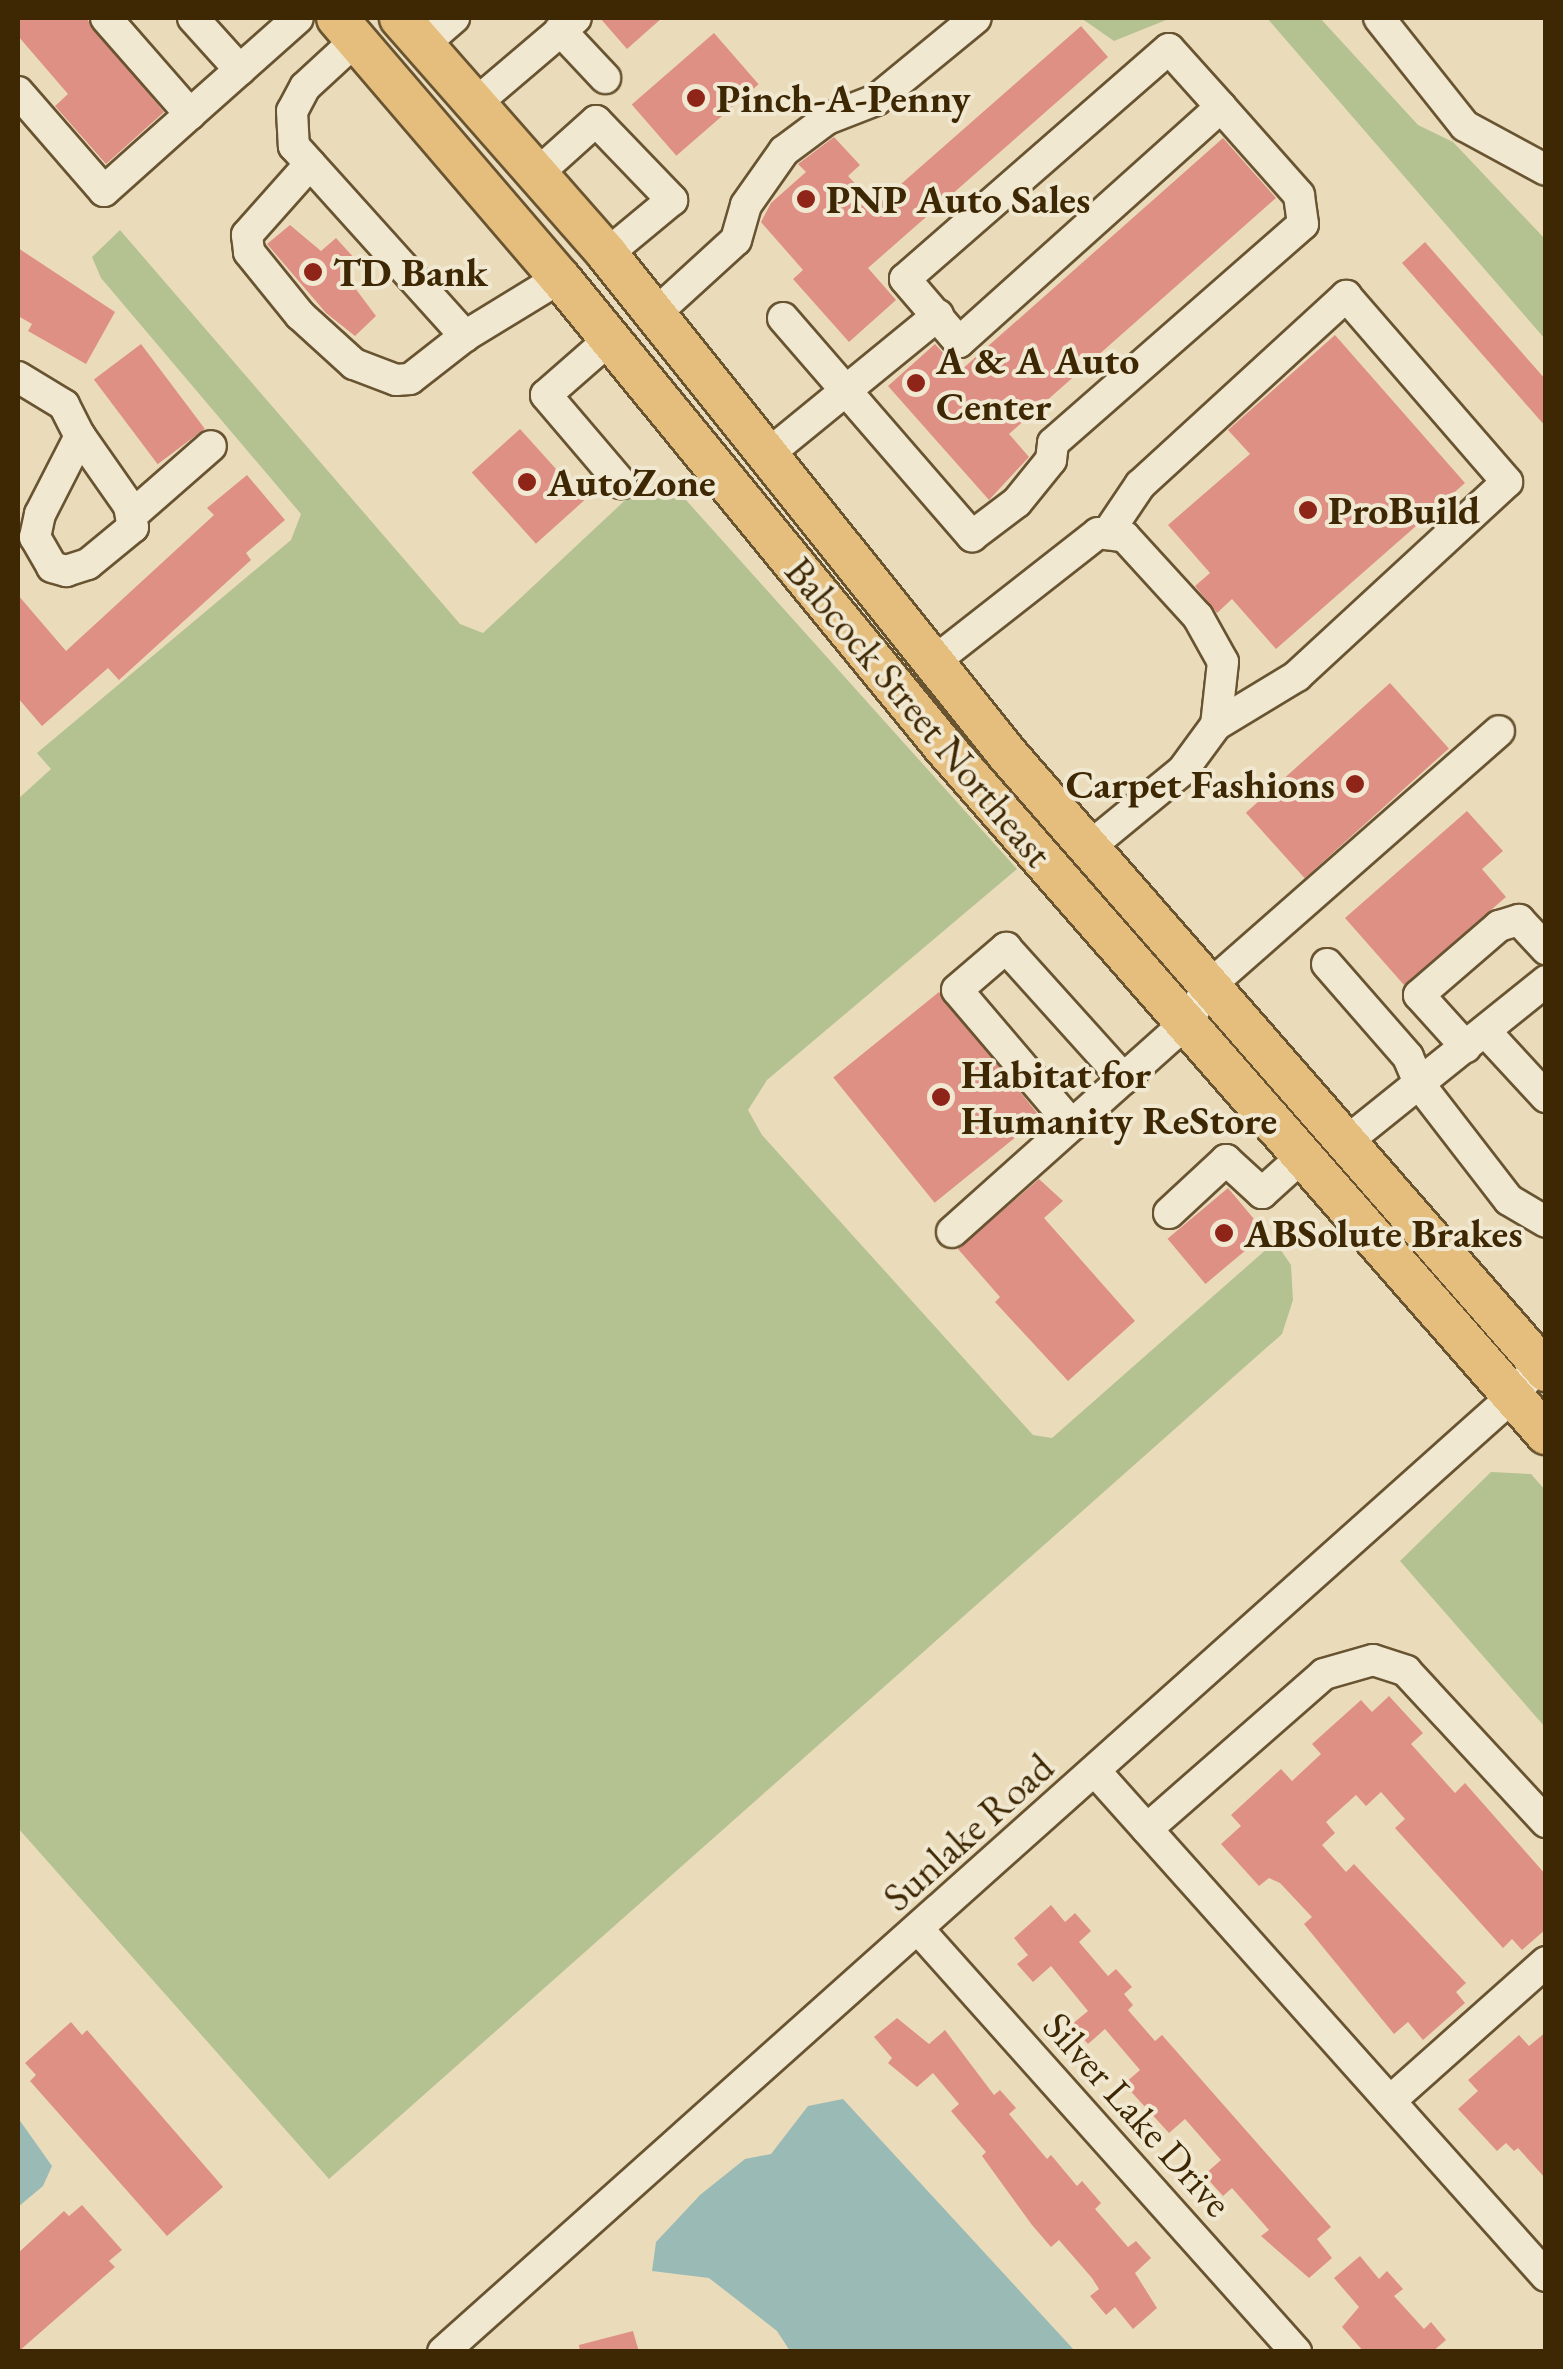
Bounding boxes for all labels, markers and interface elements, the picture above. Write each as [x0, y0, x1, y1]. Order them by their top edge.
place label: Pinch-A-Penny [716, 74, 970, 122]
marker: Pinch-A-Penny [685, 87, 707, 109]
place label: PNP Auto Sales [826, 175, 1090, 223]
marker: PNP Auto Sales [795, 188, 817, 210]
place label: TD Bank [333, 248, 488, 296]
marker: TD Bank [302, 261, 324, 283]
place label: A & A Auto Center [936, 336, 1139, 430]
marker: A & A Auto Center [905, 372, 927, 394]
place label: AutoZone [547, 458, 716, 506]
marker: AutoZone [516, 471, 538, 493]
place label: ProBuild [1328, 486, 1480, 534]
marker: ProBuild [1297, 499, 1319, 521]
street label: Babcock Street Northeast [776, 547, 1062, 877]
place label: Carpet Fashions [1066, 760, 1335, 808]
marker: Carpet Fashions [1344, 773, 1366, 795]
place label: Habitat for Humanity ReStore [961, 1050, 1277, 1144]
marker: Habitat for Humanity ReStore [930, 1086, 952, 1108]
place label: ABSolute Brakes [1244, 1209, 1523, 1257]
marker: ABSolute Brakes [1213, 1222, 1235, 1244]
street label: Sunlake Road [873, 1743, 1063, 1921]
street label: Silver Lake Drive [1034, 2002, 1242, 2226]

